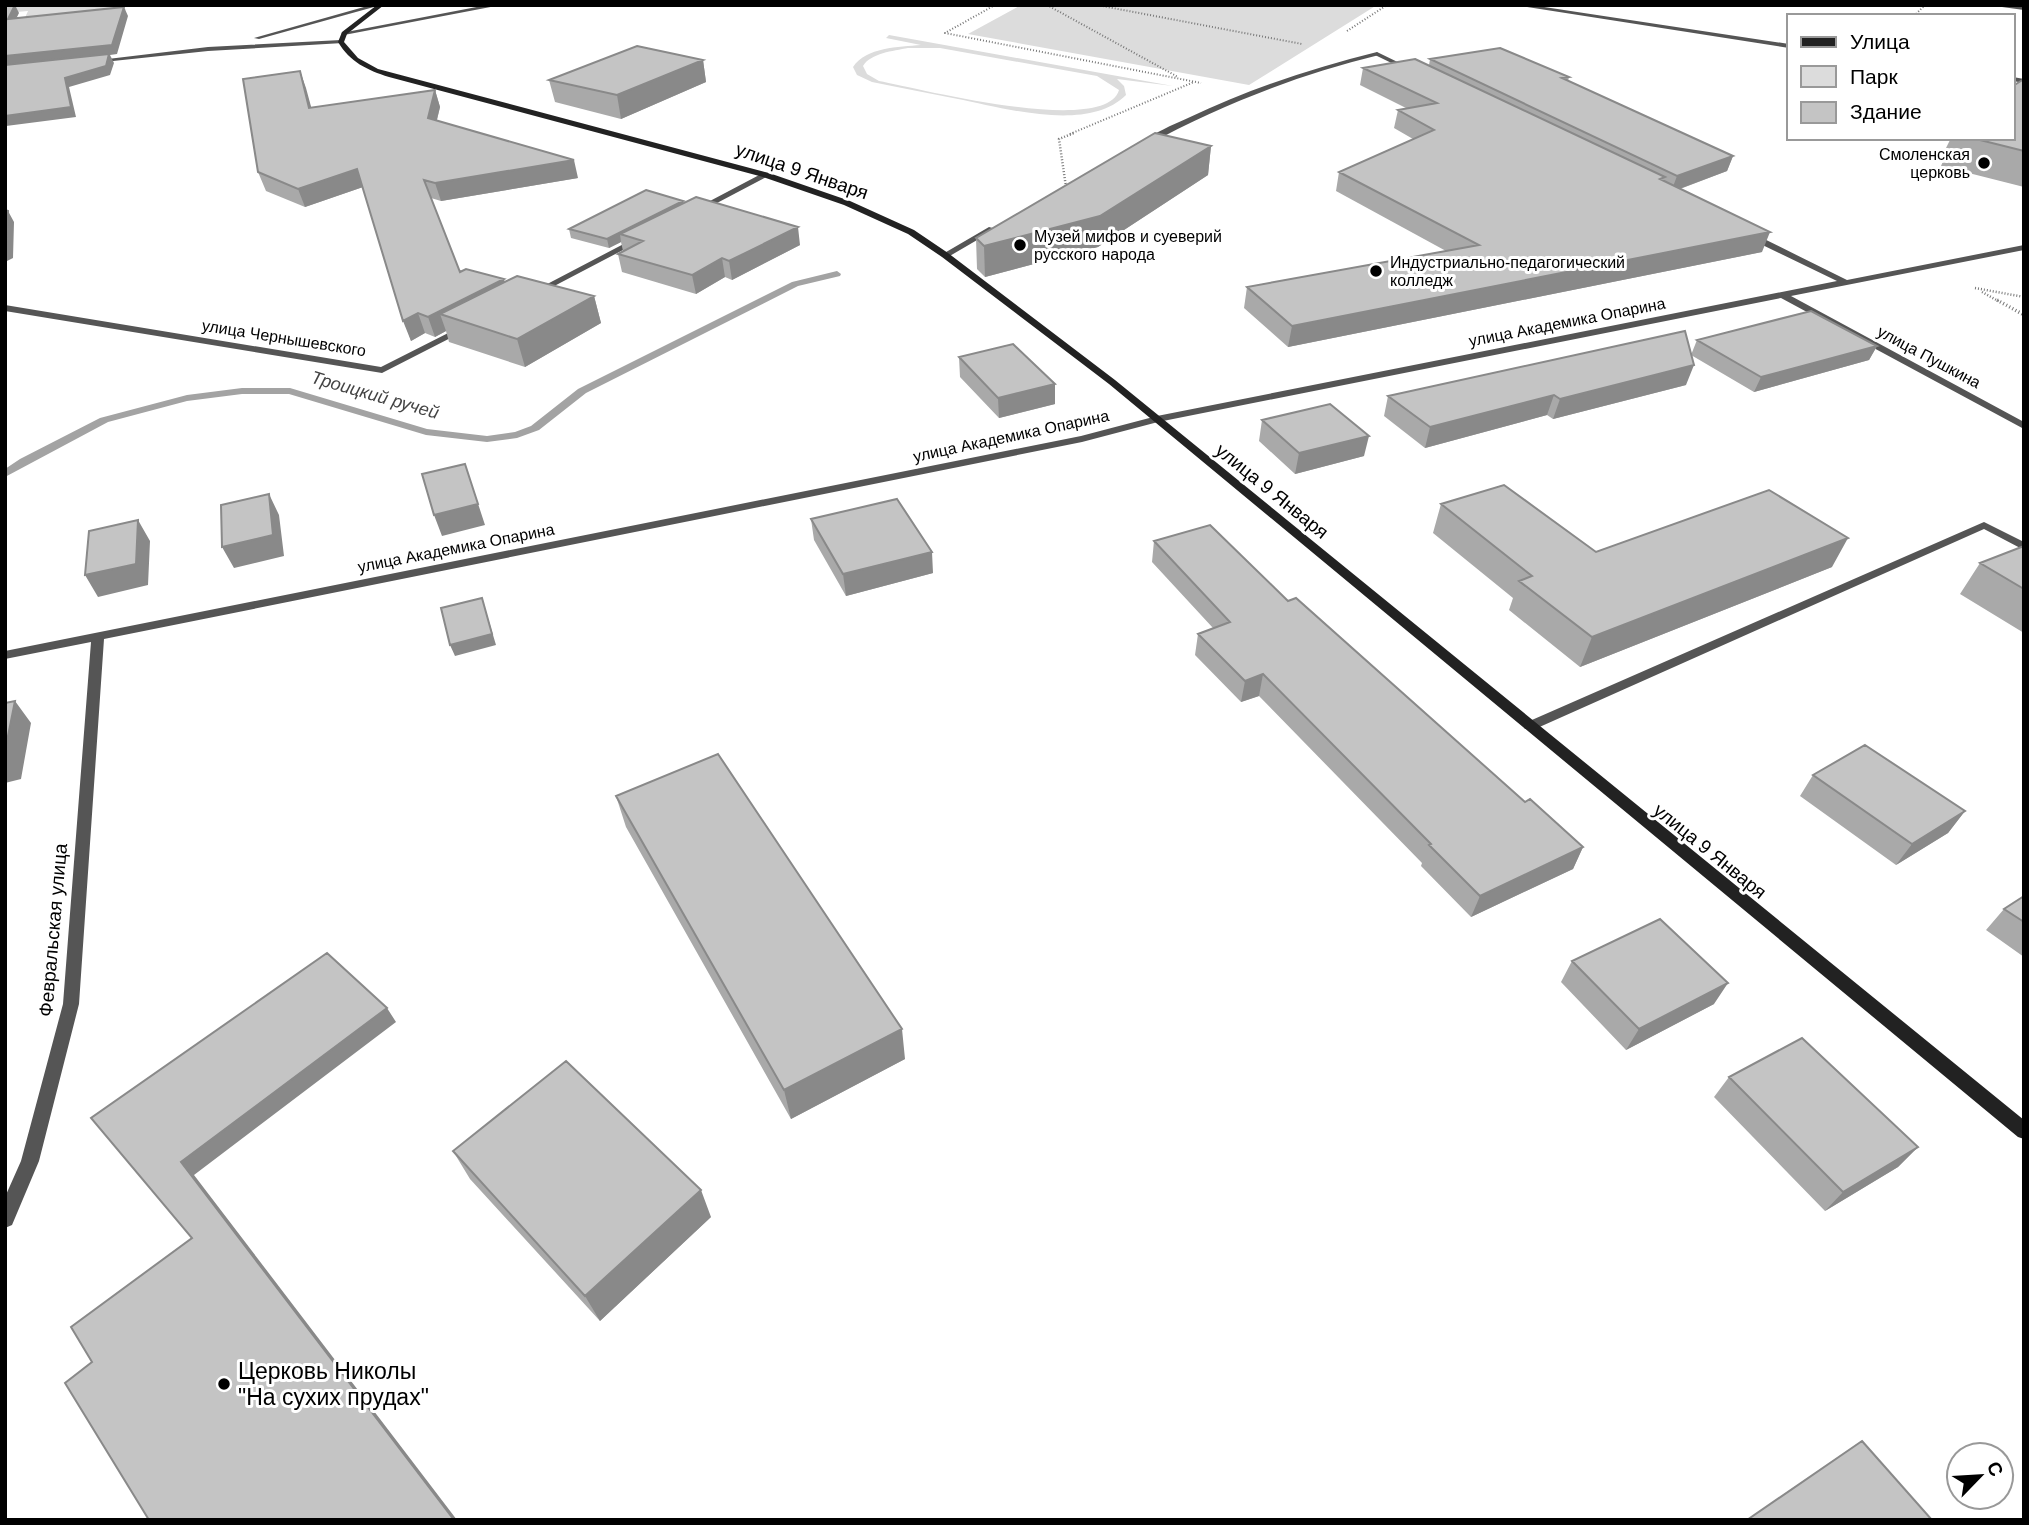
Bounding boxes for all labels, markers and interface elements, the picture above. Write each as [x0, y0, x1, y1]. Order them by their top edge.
legend [1787, 14, 2015, 140]
text: Улица [1850, 30, 1910, 53]
text: Парк [1850, 65, 1898, 88]
text: Здание [1850, 100, 1922, 123]
street label: улица 9 Января [733, 138, 871, 204]
place label: Смоленская церковь [1879, 146, 1970, 181]
marker: Смоленская церковь [1976, 155, 1992, 171]
place label: Музей мифов и суеверий русского народа [1034, 228, 1222, 263]
marker: Музей мифов и суеверий русского народа [1012, 237, 1028, 253]
place label: Индустриально-педагогический колледж [1390, 254, 1625, 289]
marker: Индустриально-педагогический колледж [1368, 263, 1384, 279]
street label: улица Академика Опарина [1467, 295, 1667, 349]
street label: улица Чернышевского [201, 317, 367, 359]
street label: улица Пушкина [1874, 323, 1984, 391]
water label: Троицкий ручей [309, 367, 441, 423]
street label: улица Академика Опарина [912, 407, 1111, 465]
street label: улица 9 Января [1212, 439, 1332, 543]
street label: улица Академика Опарина [356, 521, 556, 575]
street label: улица 9 Января [1650, 799, 1770, 903]
street label: Февральская улица [35, 842, 71, 1017]
place label: Церковь Николы "На сухих прудах" [238, 1358, 429, 1410]
marker: Церковь Николы "На сухих прудах" [216, 1376, 232, 1392]
north arrow [1945, 1441, 2015, 1511]
text: С [1983, 1458, 2007, 1480]

